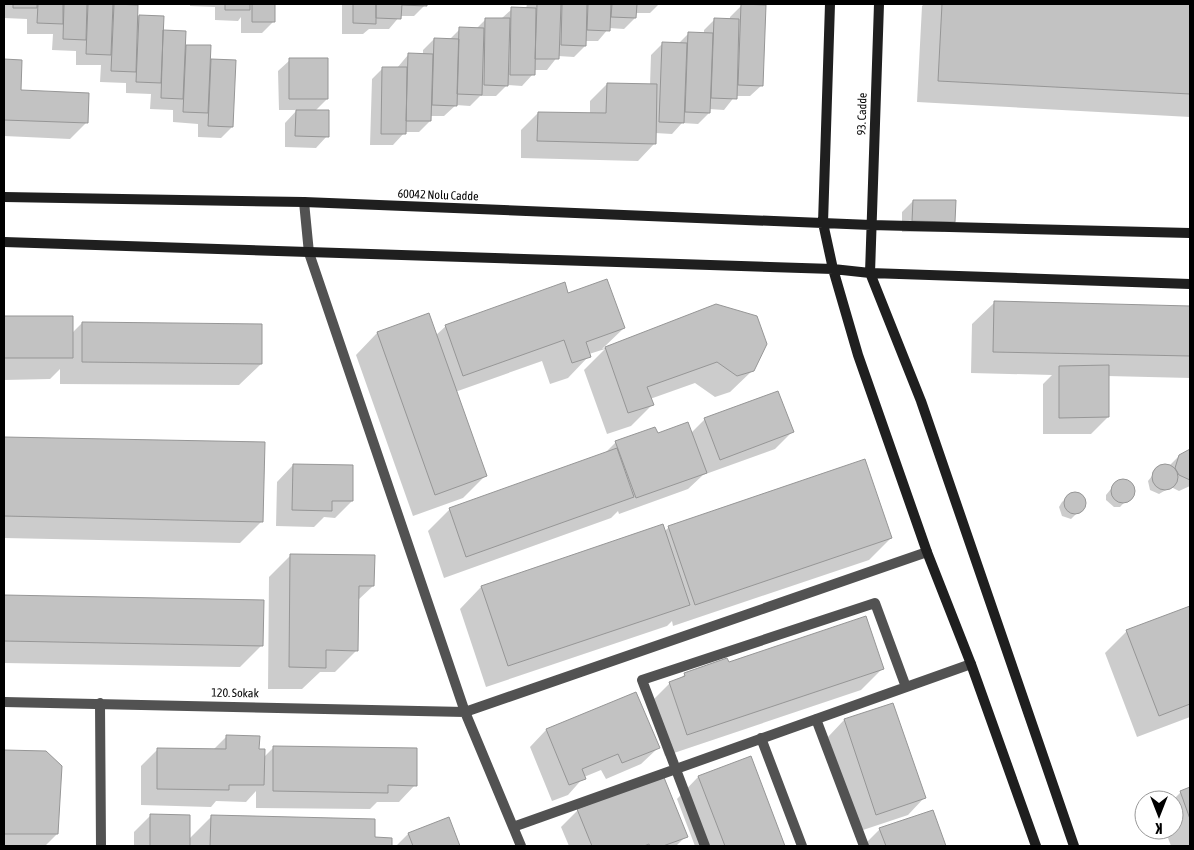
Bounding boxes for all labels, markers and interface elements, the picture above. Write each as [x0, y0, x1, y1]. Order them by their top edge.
street label: 93. Cadde [854, 92, 870, 136]
street label: 60042 Nolu Cadde [397, 187, 479, 203]
street label: 120. Sokak [211, 686, 260, 700]
north arrow [1134, 790, 1184, 840]
text: K [1155, 820, 1162, 836]

